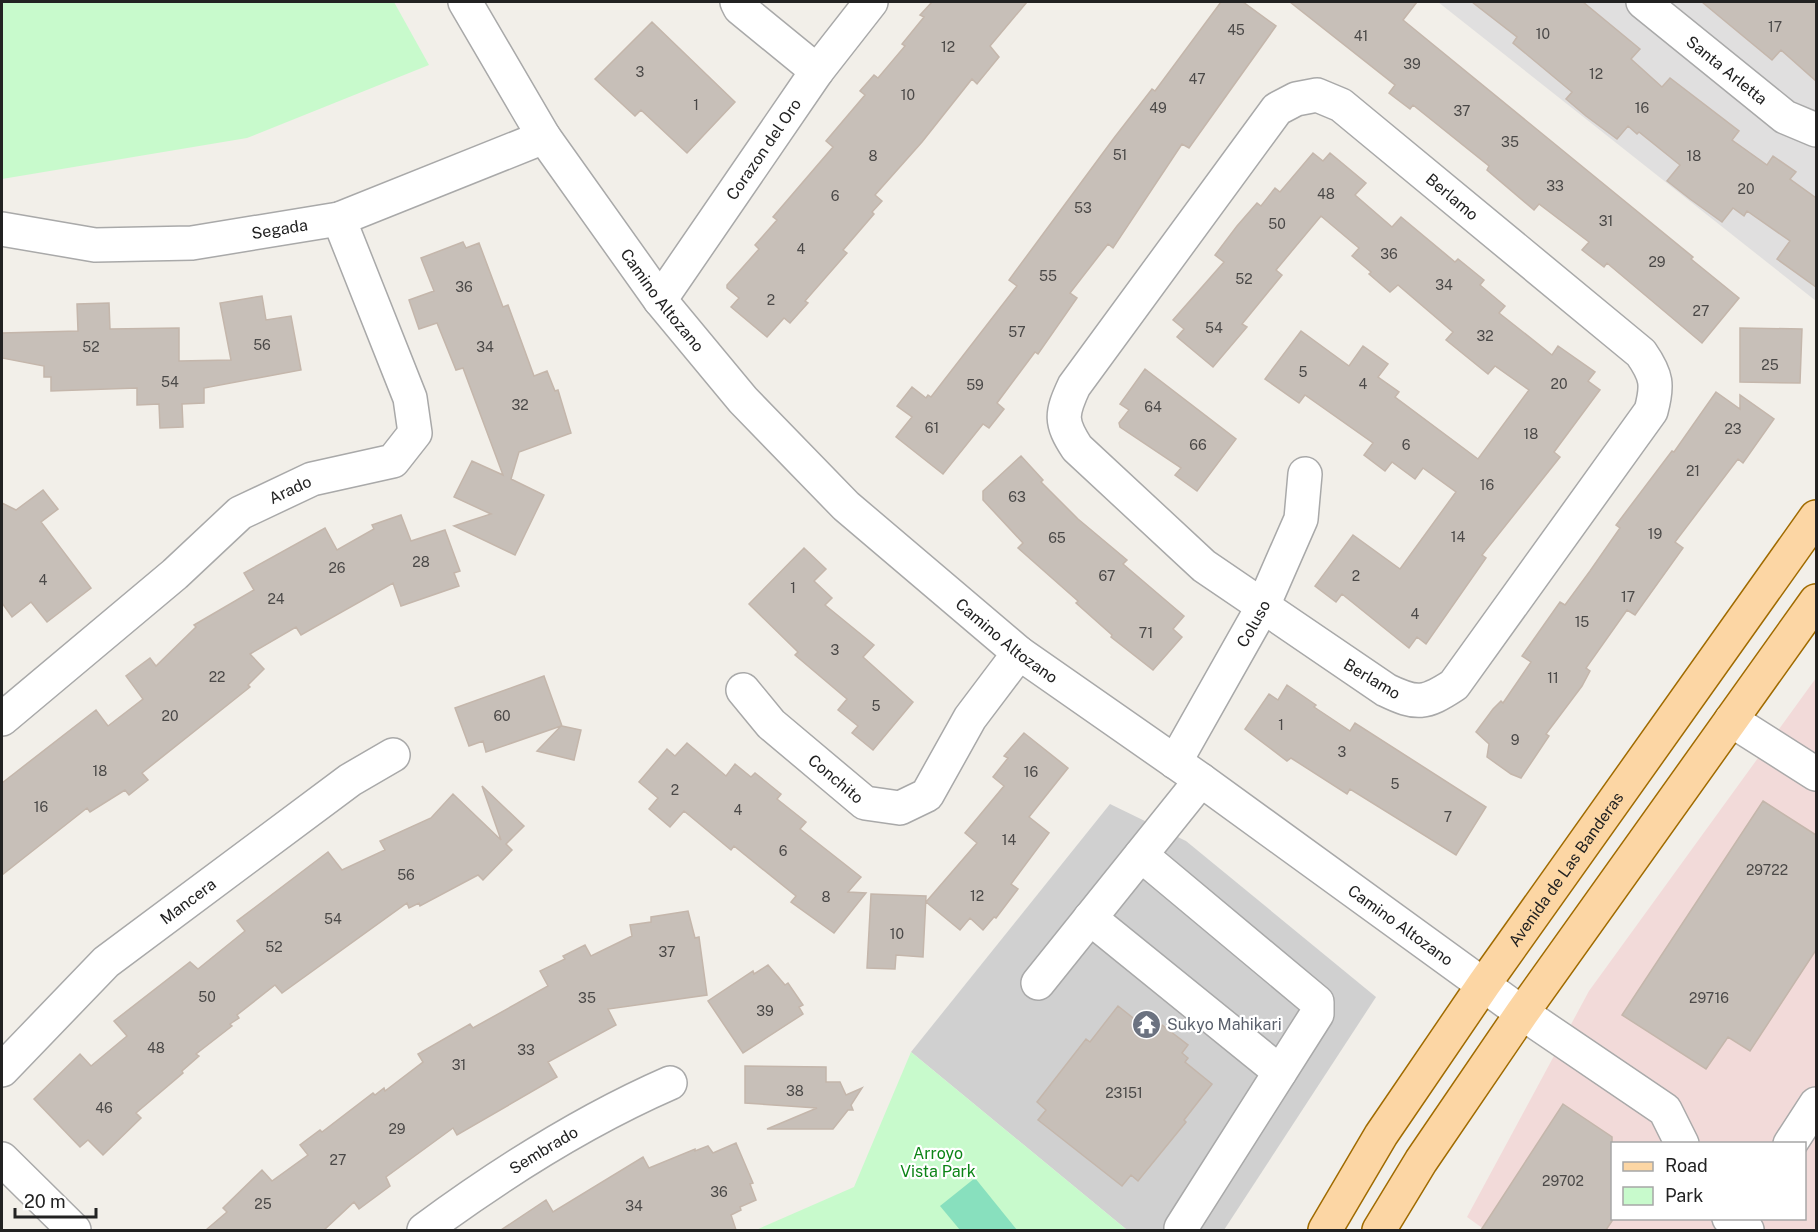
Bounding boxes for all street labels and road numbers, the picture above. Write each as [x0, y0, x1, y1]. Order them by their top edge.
street label: Santa Arletta [1683, 32, 1771, 108]
street label: Corazon del Oro [722, 95, 805, 203]
street label: Berlamo [1422, 170, 1482, 224]
street label: Segada [250, 215, 309, 243]
street label: Camino Altozano [617, 245, 708, 355]
street label: Arado [266, 471, 314, 508]
street label: Camino Altozano [952, 594, 1062, 687]
street label: Coluso [1232, 597, 1274, 650]
street label: Berlamo [1340, 655, 1404, 703]
street label: Conchito [805, 750, 867, 807]
street label: Avenida de Las Banderas [1504, 788, 1627, 950]
street label: Mancera [156, 874, 219, 928]
street label: Camino Altozano [1344, 881, 1457, 969]
street label: Sembrado [506, 1122, 581, 1178]

